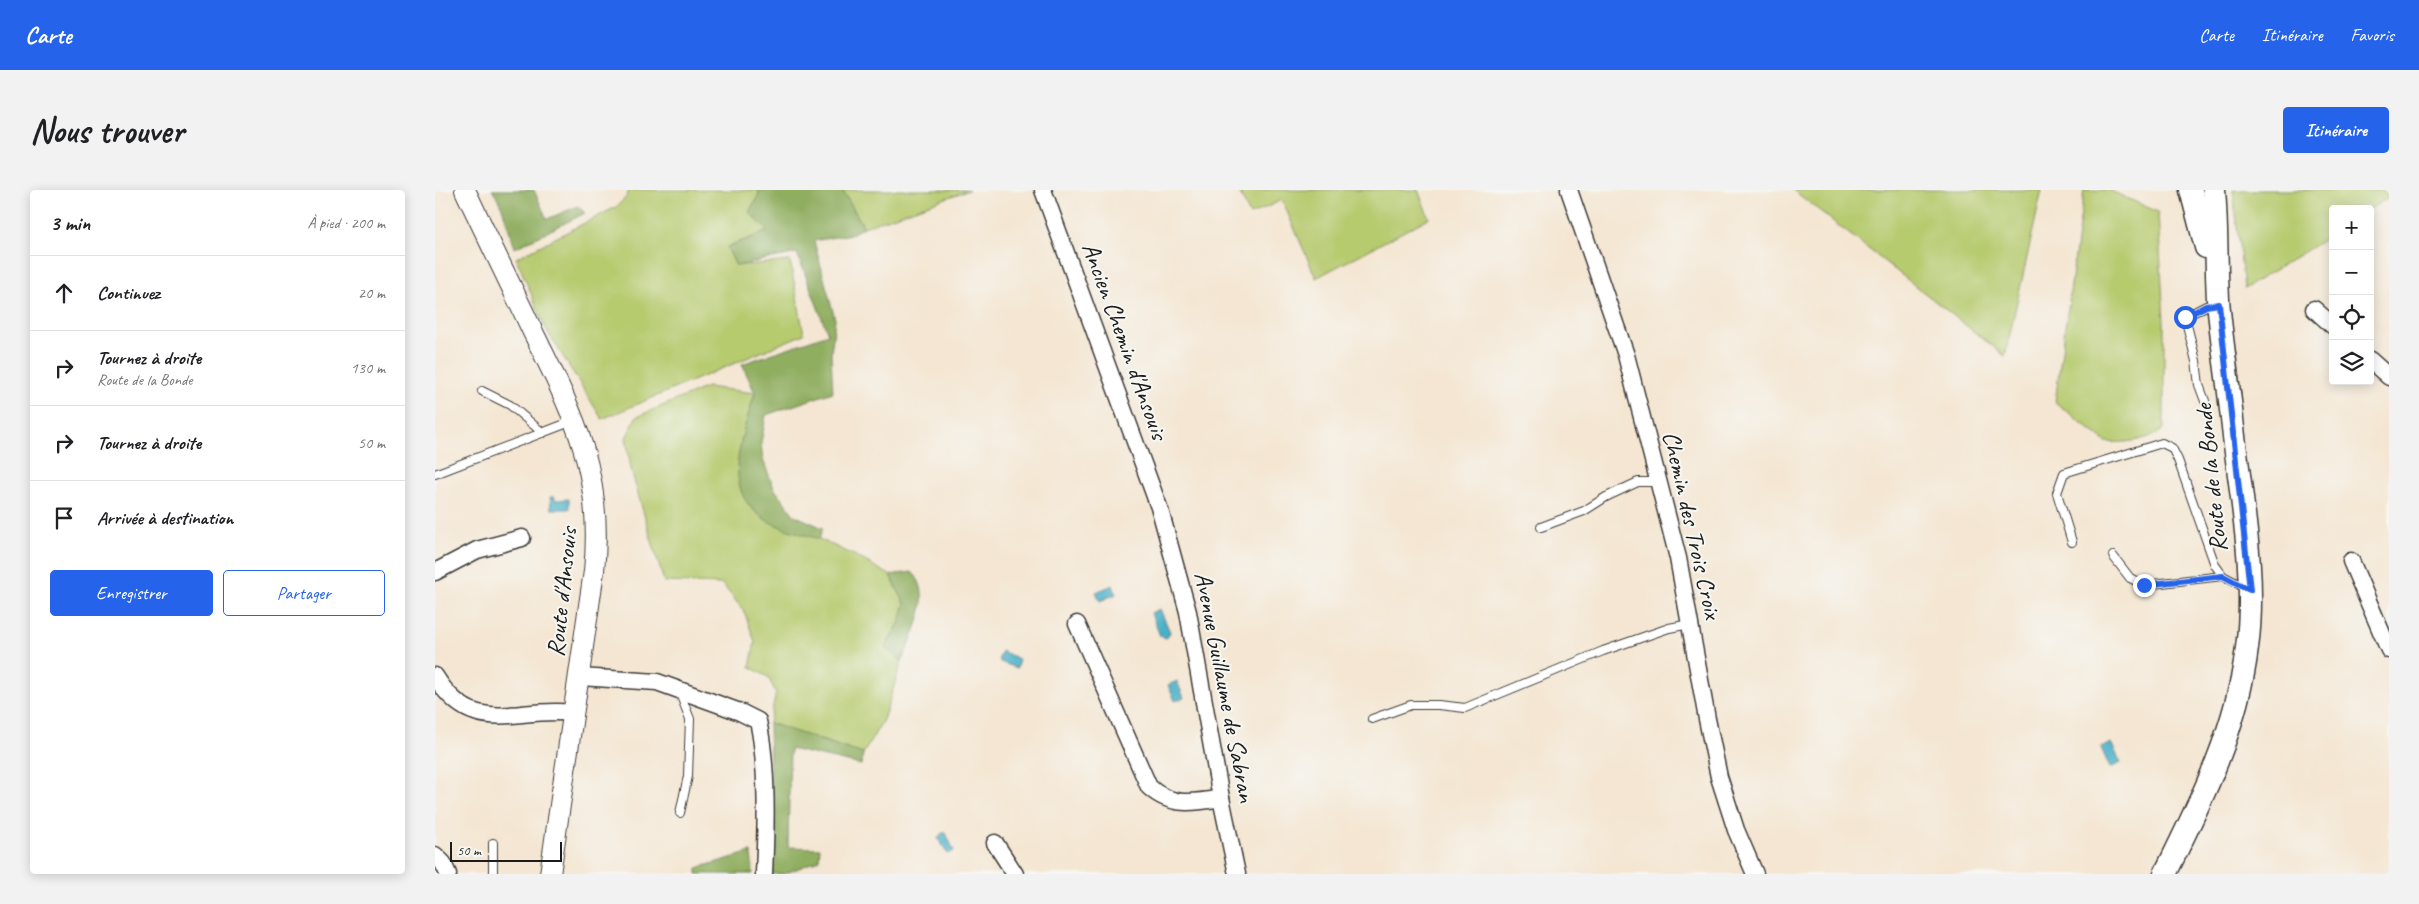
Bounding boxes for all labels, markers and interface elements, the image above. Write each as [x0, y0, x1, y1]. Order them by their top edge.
text: Carte [25, 20, 72, 50]
text: Carte [2199, 24, 2234, 46]
text: Itinéraire [2262, 24, 2323, 46]
text: Favoris [2351, 24, 2394, 46]
button: Itinéraire [2283, 107, 2389, 153]
text: Nous trouver [30, 108, 184, 153]
map controls [2329, 205, 2374, 385]
button: + [2329, 205, 2374, 250]
text: 3 min [50, 210, 90, 236]
text: À pied · 200 m [307, 213, 385, 233]
street label: Ancien Chemin d'Ansouis [1075, 238, 1176, 446]
button: − [2329, 250, 2374, 295]
icon: ahead [50, 279, 78, 307]
text: Continuez [97, 281, 160, 305]
text: 20 m [358, 283, 385, 303]
button: locate [2329, 295, 2374, 340]
route start [2174, 306, 2197, 329]
button: layers [2329, 340, 2374, 385]
text: Tournez à droite [97, 346, 201, 370]
icon: right [50, 354, 78, 382]
text: 130 m [351, 358, 385, 378]
text: Route de la Bonde [97, 370, 192, 390]
street label: Route de la Bonde [2187, 400, 2235, 554]
street label: Chemin des Trois Croix [1655, 428, 1730, 624]
icon: right [50, 429, 78, 457]
text: Tournez à droite [97, 431, 201, 455]
text: 50 m [358, 433, 385, 453]
icon: arrive [50, 504, 78, 532]
text: Arrivée à destination [97, 506, 233, 530]
street label: Route d'Ansouis [539, 523, 585, 658]
street label: Avenue Guillaume de Sabran [1187, 569, 1263, 805]
button: Enregistrer [50, 570, 213, 616]
button: Partager [223, 570, 385, 616]
route end [2133, 574, 2156, 597]
scale bar [450, 839, 563, 862]
text: 50 m [457, 842, 481, 859]

